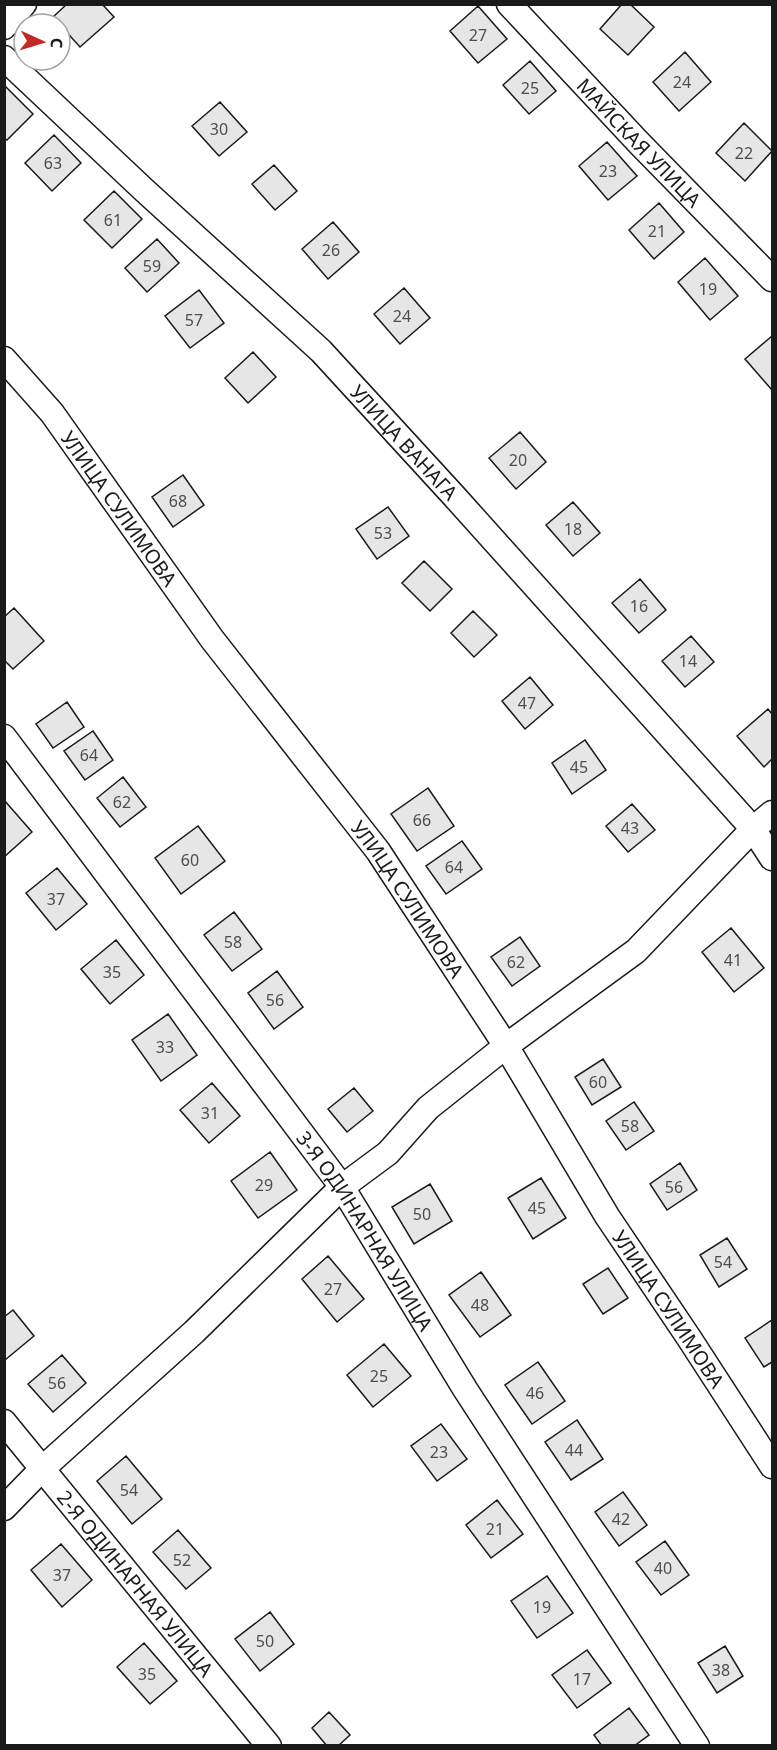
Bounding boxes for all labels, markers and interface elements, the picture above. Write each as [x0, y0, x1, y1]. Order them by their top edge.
north arrow [12, 12, 72, 72]
house number: 27 [469, 24, 487, 46]
text: С [46, 37, 68, 49]
house number: 24 [673, 71, 691, 93]
street label: МАЙСКАЯ УЛИЦА [571, 72, 708, 213]
house number: 25 [521, 77, 539, 99]
house number: 30 [210, 118, 228, 140]
house number: 22 [735, 142, 753, 164]
house number: 63 [44, 152, 62, 174]
house number: 23 [599, 160, 617, 182]
house number: 61 [104, 209, 122, 231]
house number: 21 [648, 220, 666, 242]
house number: 26 [322, 239, 340, 261]
house number: 59 [143, 255, 161, 277]
house number: 19 [699, 278, 717, 300]
house number: 24 [393, 305, 411, 327]
house number: 57 [185, 309, 203, 331]
street label: УЛИЦА ВАНАГА [345, 378, 464, 505]
street label: УЛИЦА СУЛИМОВА [55, 425, 184, 591]
house number: 20 [509, 449, 527, 471]
house number: 68 [169, 490, 187, 512]
house number: 18 [564, 518, 582, 540]
house number: 53 [374, 522, 392, 544]
house number: 16 [630, 595, 648, 617]
house number: 14 [679, 650, 697, 672]
house number: 47 [518, 692, 536, 714]
house number: 64 [80, 744, 98, 766]
house number: 45 [570, 756, 588, 778]
house number: 62 [113, 791, 131, 813]
house number: 66 [413, 809, 431, 831]
street label: УЛИЦА СУЛИМОВА [346, 815, 471, 983]
house number: 43 [621, 817, 639, 839]
house number: 60 [181, 849, 199, 871]
house number: 64 [445, 856, 463, 878]
house number: 37 [47, 888, 65, 910]
house number: 58 [224, 931, 242, 953]
house number: 41 [724, 949, 742, 971]
house number: 62 [507, 951, 525, 973]
house number: 35 [103, 961, 121, 983]
house number: 56 [266, 989, 284, 1011]
house number: 33 [156, 1036, 174, 1058]
house number: 60 [589, 1071, 607, 1093]
house number: 31 [201, 1102, 219, 1124]
house number: 58 [621, 1115, 639, 1137]
street label: 3-Я ОДИНАРНАЯ УЛИЦА [291, 1125, 440, 1336]
house number: 29 [255, 1174, 273, 1196]
house number: 56 [665, 1176, 683, 1198]
house number: 45 [528, 1197, 546, 1219]
house number: 50 [413, 1203, 431, 1225]
street label: УЛИЦА СУЛИМОВА [607, 1225, 731, 1393]
house number: 54 [714, 1251, 732, 1273]
house number: 27 [324, 1278, 342, 1300]
house number: 48 [471, 1294, 489, 1316]
house number: 25 [370, 1365, 388, 1387]
house number: 56 [48, 1372, 66, 1394]
house number: 46 [526, 1382, 544, 1404]
house number: 44 [565, 1439, 583, 1461]
house number: 23 [430, 1441, 448, 1463]
house number: 54 [120, 1479, 138, 1501]
street label: 2-Я ОДИНАРНАЯ УЛИЦА [51, 1484, 220, 1682]
house number: 42 [612, 1508, 630, 1530]
house number: 21 [486, 1518, 504, 1540]
house number: 52 [173, 1549, 191, 1571]
house number: 40 [654, 1557, 672, 1579]
house number: 37 [53, 1564, 71, 1586]
house number: 19 [533, 1596, 551, 1618]
house number: 50 [256, 1630, 274, 1652]
house number: 38 [712, 1659, 730, 1681]
house number: 35 [138, 1663, 156, 1685]
house number: 17 [573, 1668, 591, 1690]

